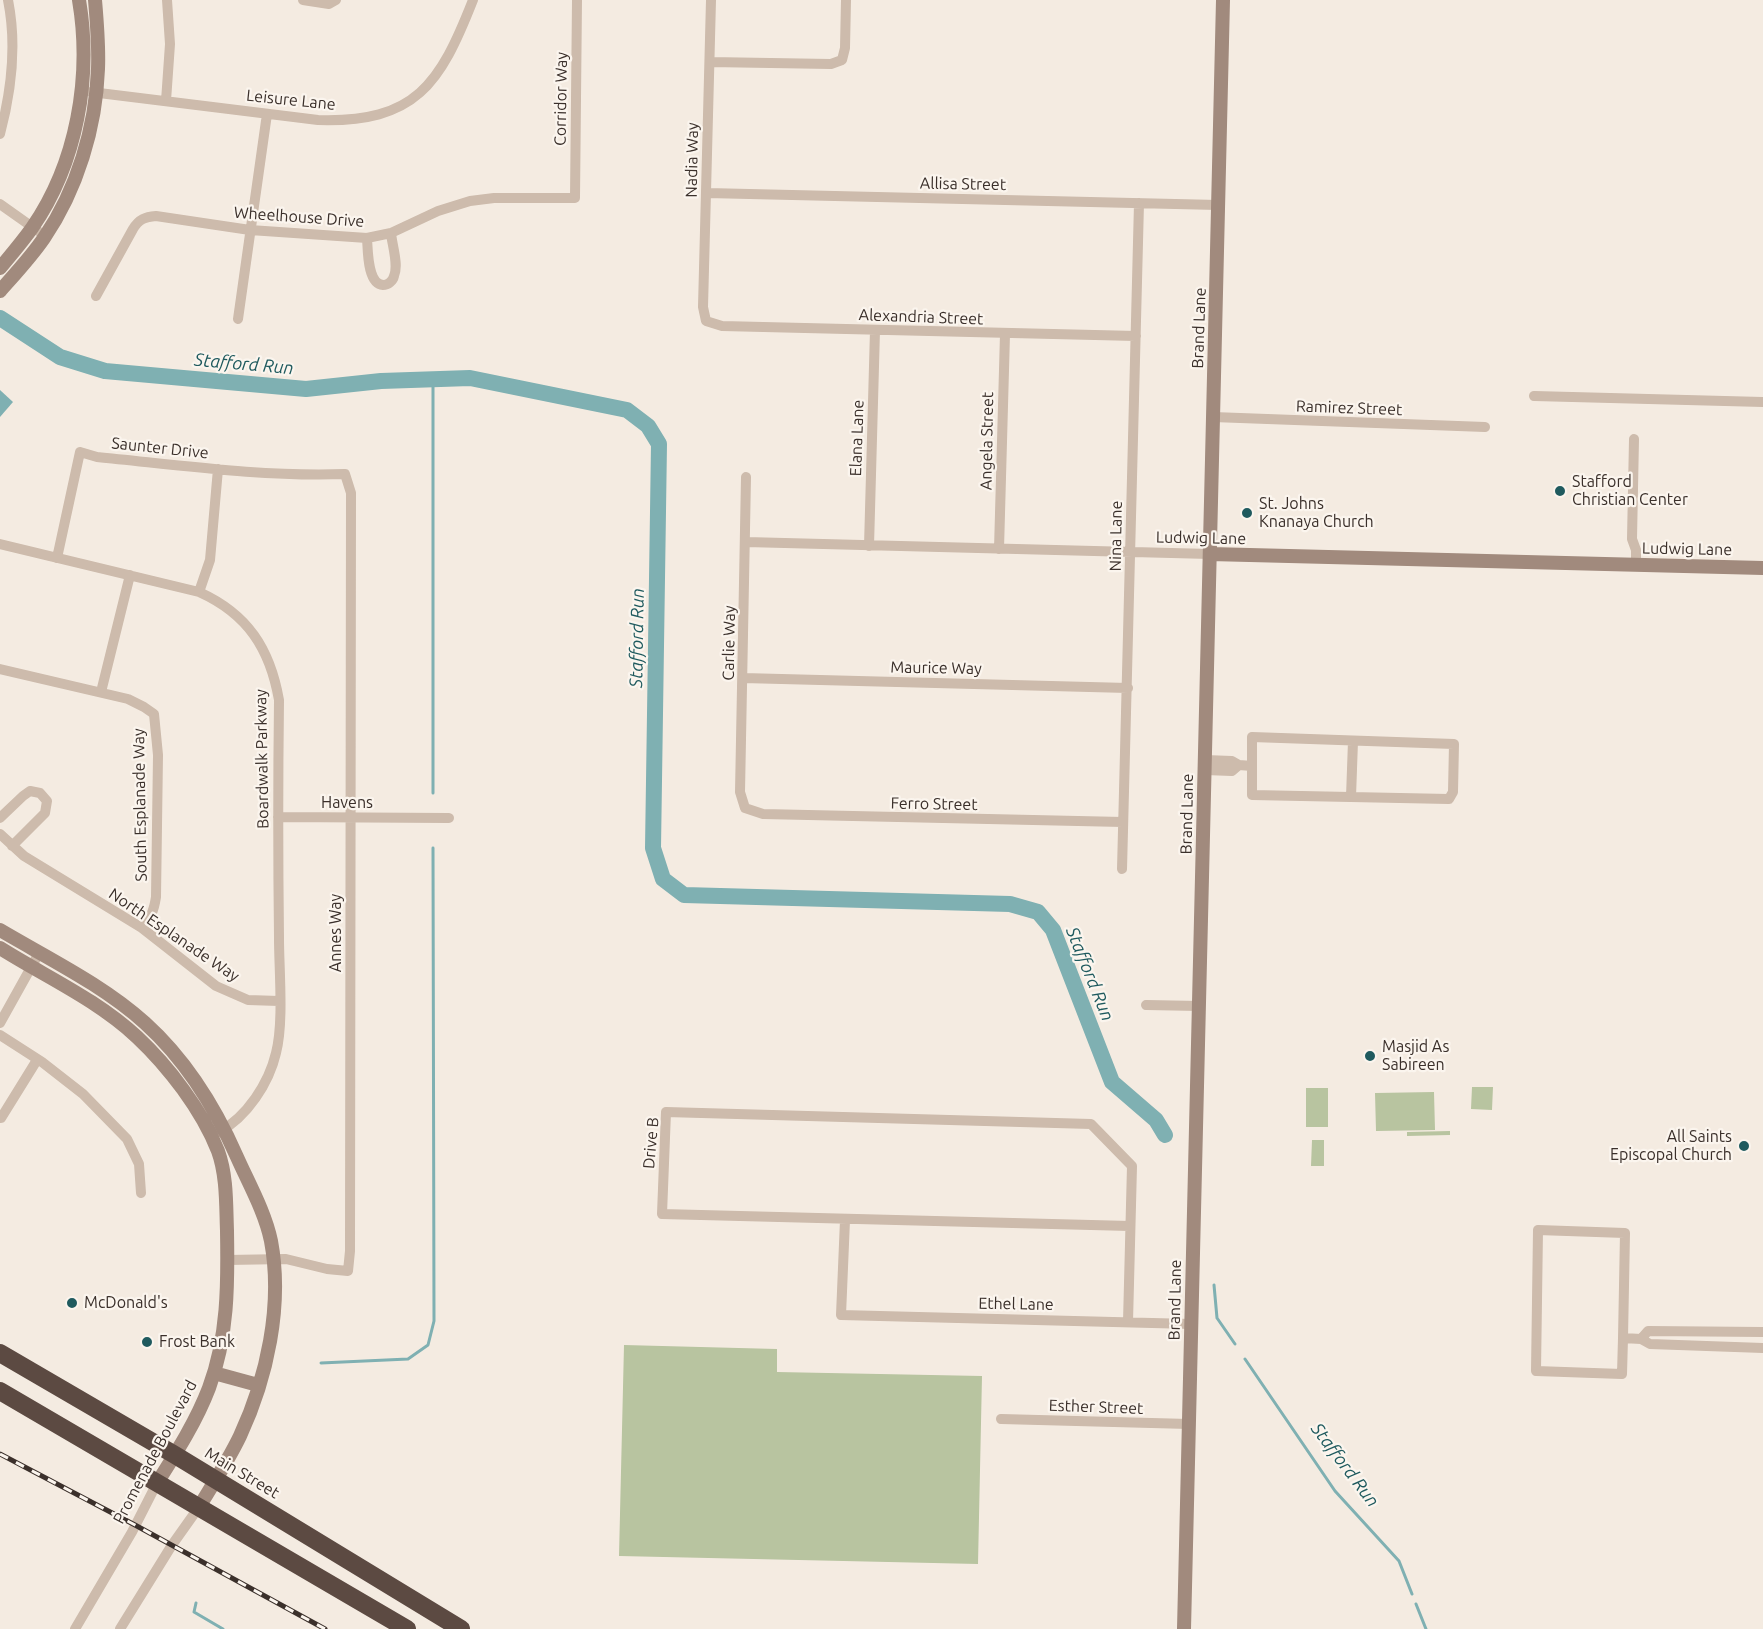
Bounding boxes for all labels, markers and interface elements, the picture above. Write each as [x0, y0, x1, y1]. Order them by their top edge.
street label: Corridor Way [551, 52, 571, 146]
street label: Leisure Lane [245, 86, 337, 114]
street label: Nadia Way [682, 122, 702, 198]
street label: Allisa Street [920, 174, 1006, 194]
street label: Wheelhouse Drive [233, 203, 365, 231]
street label: Brand Lane [1188, 287, 1210, 369]
street label: Alexandria Street [858, 305, 984, 329]
water label: Stafford Run [193, 349, 295, 379]
street label: Angela Street [977, 392, 997, 490]
street label: Ramirez Street [1295, 397, 1403, 419]
street label: Elana Lane [846, 399, 868, 477]
street label: Saunter Drive [110, 433, 210, 463]
place label: Stafford Christian Center [1572, 472, 1688, 510]
marker: Stafford Christian Center [1553, 484, 1567, 498]
place label: St. Johns Knanaya Church [1259, 494, 1374, 532]
street label: Nina Lane [1106, 500, 1126, 572]
marker: St. Johns Knanaya Church [1240, 506, 1254, 520]
street label: Ludwig Lane [1156, 528, 1246, 548]
street label: Ludwig Lane [1642, 539, 1732, 559]
water label: Stafford Run [625, 588, 649, 688]
street label: Carlie Way [719, 605, 739, 681]
street label: Maurice Way [890, 658, 982, 678]
street label: Boardwalk Parkway [251, 689, 273, 829]
street label: South Esplanade Way [129, 728, 151, 882]
street label: Brand Lane [1177, 773, 1197, 855]
street label: Havens [321, 793, 373, 813]
street label: Ferro Street [890, 794, 978, 814]
street label: North Esplanade Way [105, 884, 243, 986]
street label: Annes Way [326, 894, 346, 972]
water label: Stafford Run [1061, 924, 1119, 1024]
place label: Masjid As Sabireen [1382, 1037, 1449, 1075]
marker: Masjid As Sabireen [1363, 1049, 1377, 1063]
street label: Drive B [639, 1116, 663, 1170]
place label: All Saints Episcopal Church [1610, 1127, 1732, 1165]
marker: All Saints Episcopal Church [1737, 1139, 1751, 1153]
street label: Brand Lane [1165, 1259, 1185, 1341]
place label: McDonald's [84, 1293, 168, 1313]
street label: Ethel Lane [978, 1294, 1054, 1314]
marker: McDonald's [65, 1296, 79, 1310]
place label: Frost Bank [159, 1332, 235, 1352]
marker: Frost Bank [140, 1335, 154, 1349]
street label: Promenade Boulevard [109, 1377, 201, 1527]
street label: Esther Street [1048, 1396, 1144, 1418]
water label: Stafford Run [1306, 1419, 1384, 1511]
street label: Main Street [201, 1443, 283, 1503]

